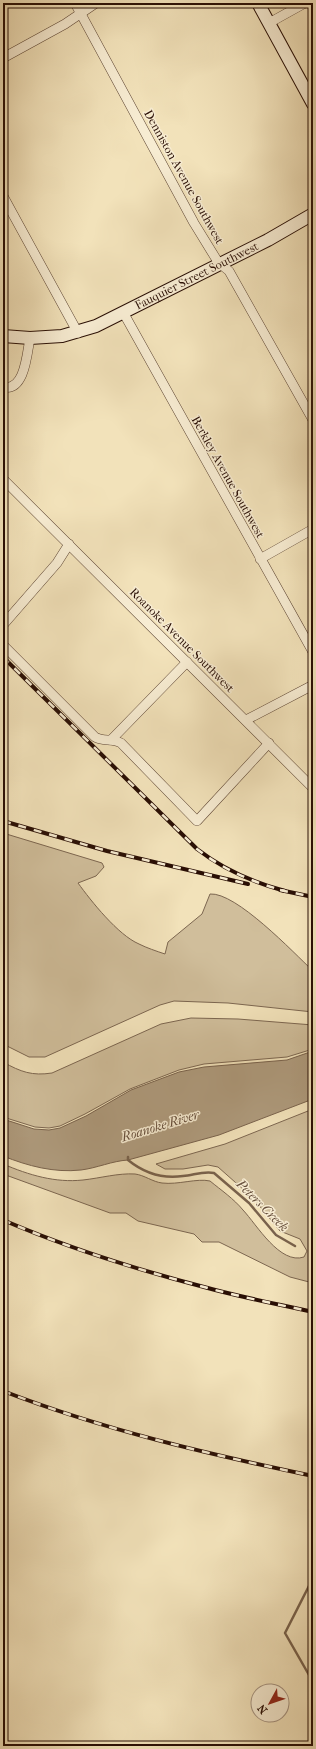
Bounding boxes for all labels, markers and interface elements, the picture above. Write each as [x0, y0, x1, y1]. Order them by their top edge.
street label: Denniston Avenue Southwest [141, 107, 227, 247]
street label: Fauquier Street Southwest [133, 239, 261, 312]
street label: Berkley Avenue Southwest [189, 414, 268, 541]
street label: Roanoke Avenue Southwest [127, 585, 238, 696]
water label: Roanoke River [119, 1106, 202, 1145]
water label: Peters Creek [233, 1176, 292, 1235]
north arrow [250, 1683, 290, 1723]
text: N [255, 1701, 270, 1716]

